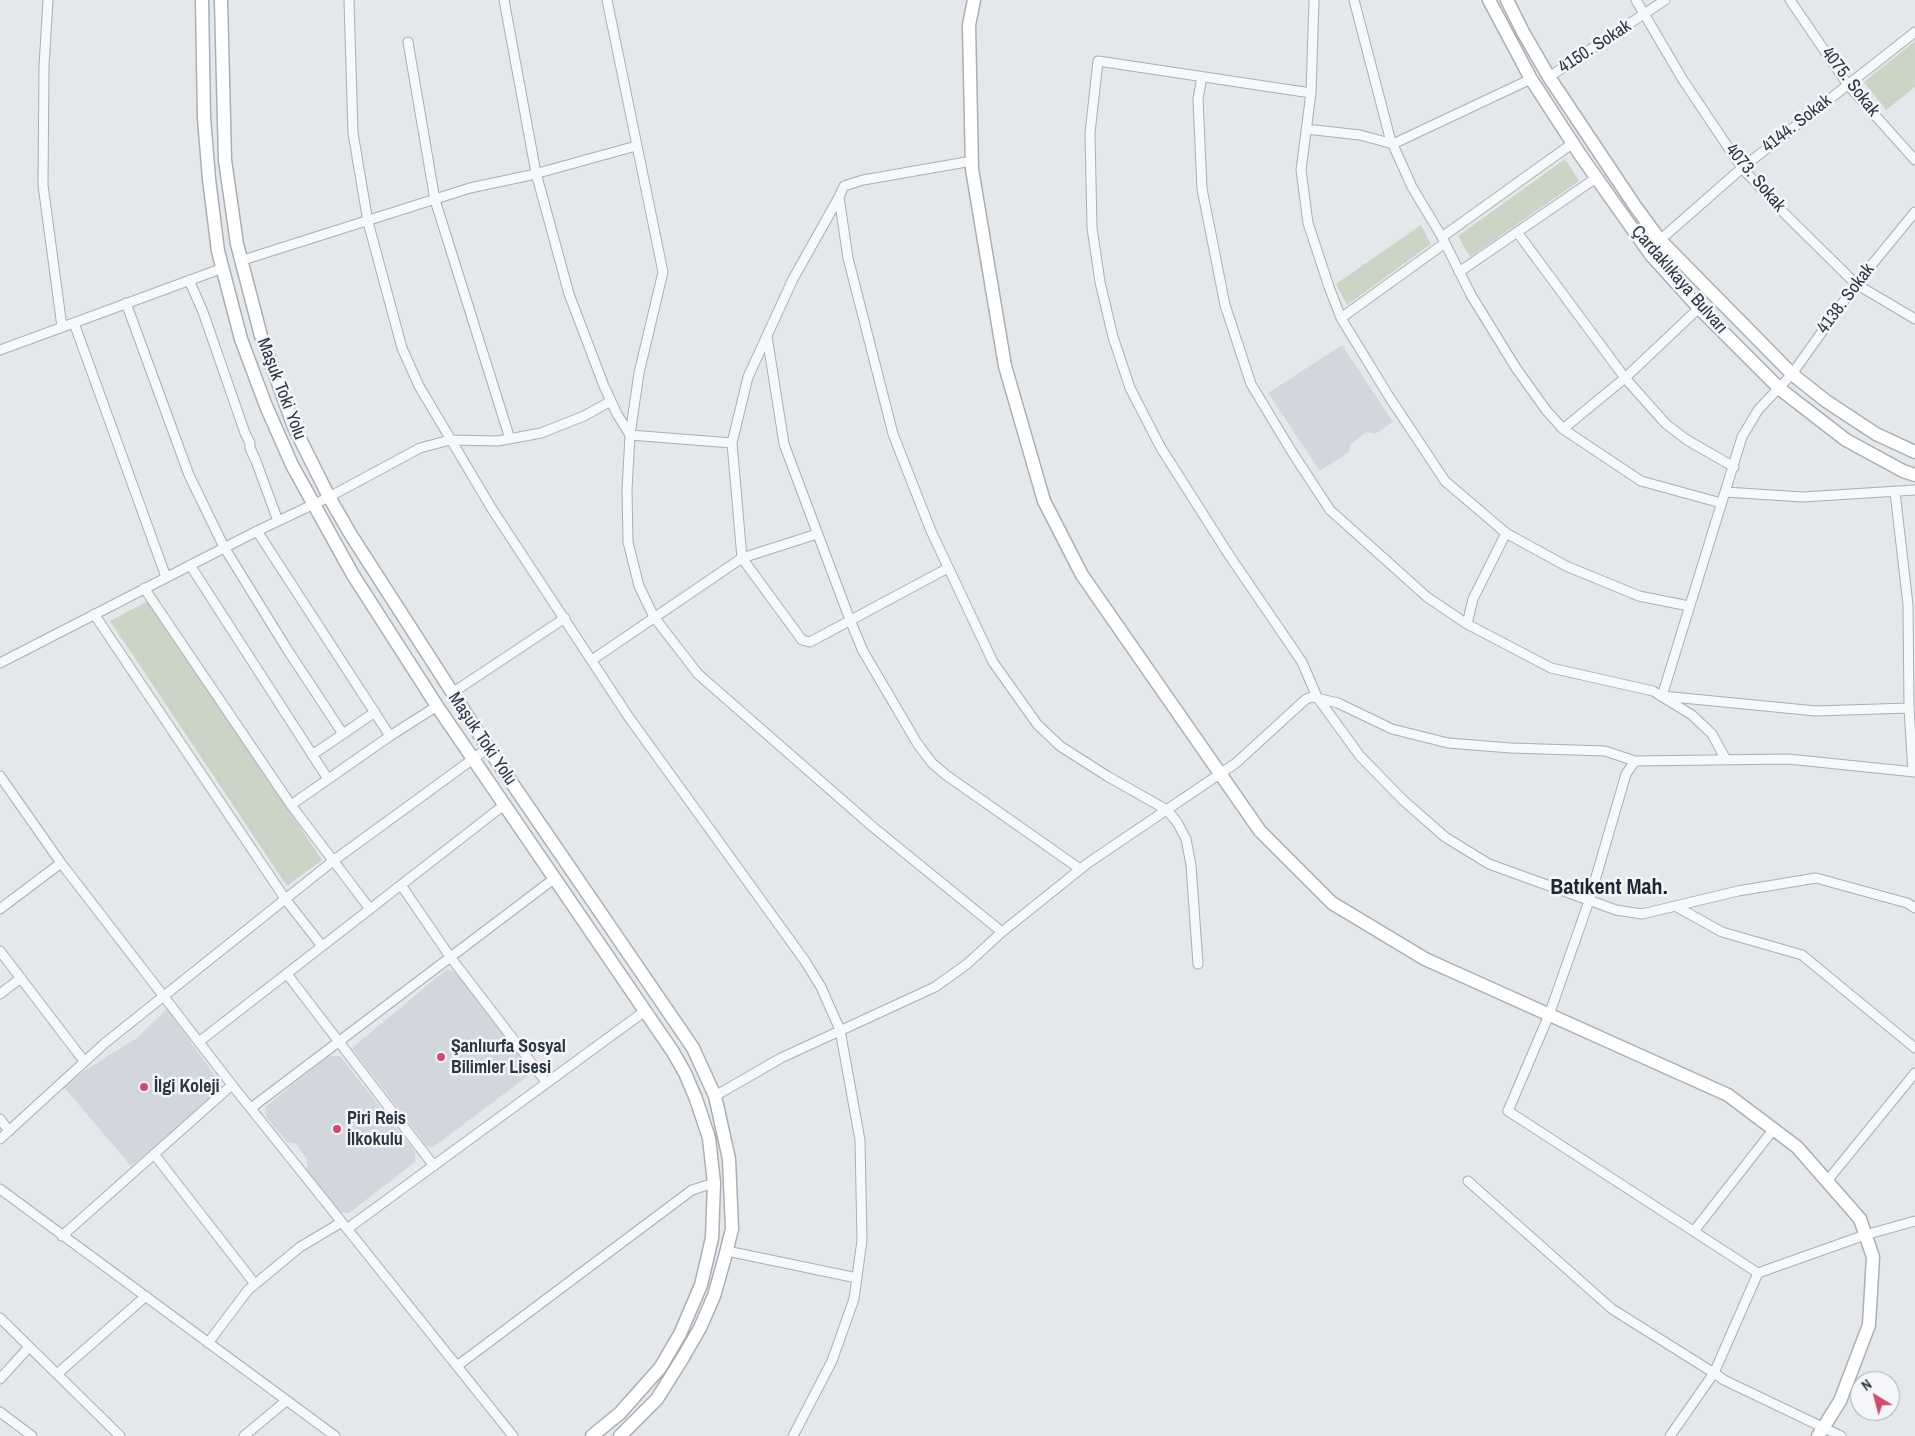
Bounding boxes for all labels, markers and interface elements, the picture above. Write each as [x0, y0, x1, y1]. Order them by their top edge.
street label: 4150. Sokak [1555, 16, 1635, 78]
street label: 4075. Sokak [1816, 43, 1884, 121]
street label: 4144. Sokak [1758, 90, 1836, 158]
street label: 4073. Sokak [1720, 140, 1790, 216]
street label: Çardaklıkaya Bulvarı [1626, 222, 1732, 338]
street label: 4138. Sokak [1813, 260, 1879, 338]
street label: Maşuk Toki Yolu [252, 335, 310, 443]
street label: Maşuk Toki Yolu [443, 689, 521, 789]
district label: Batıkent Mah. [1550, 875, 1668, 901]
place label: Şanlıurfa Sosyal Bilimler Lisesi [451, 1036, 566, 1078]
marker: Şanlıurfa Sosyal Bilimler Lisesi [435, 1051, 447, 1063]
place label: İlgi Koleji [154, 1076, 220, 1098]
marker: İlgi Koleji [138, 1081, 150, 1093]
place label: Piri Reis İlkokulu [347, 1108, 406, 1150]
marker: Piri Reis İlkokulu [331, 1123, 343, 1135]
north arrow [1850, 1371, 1900, 1421]
text: N [1858, 1375, 1875, 1395]

